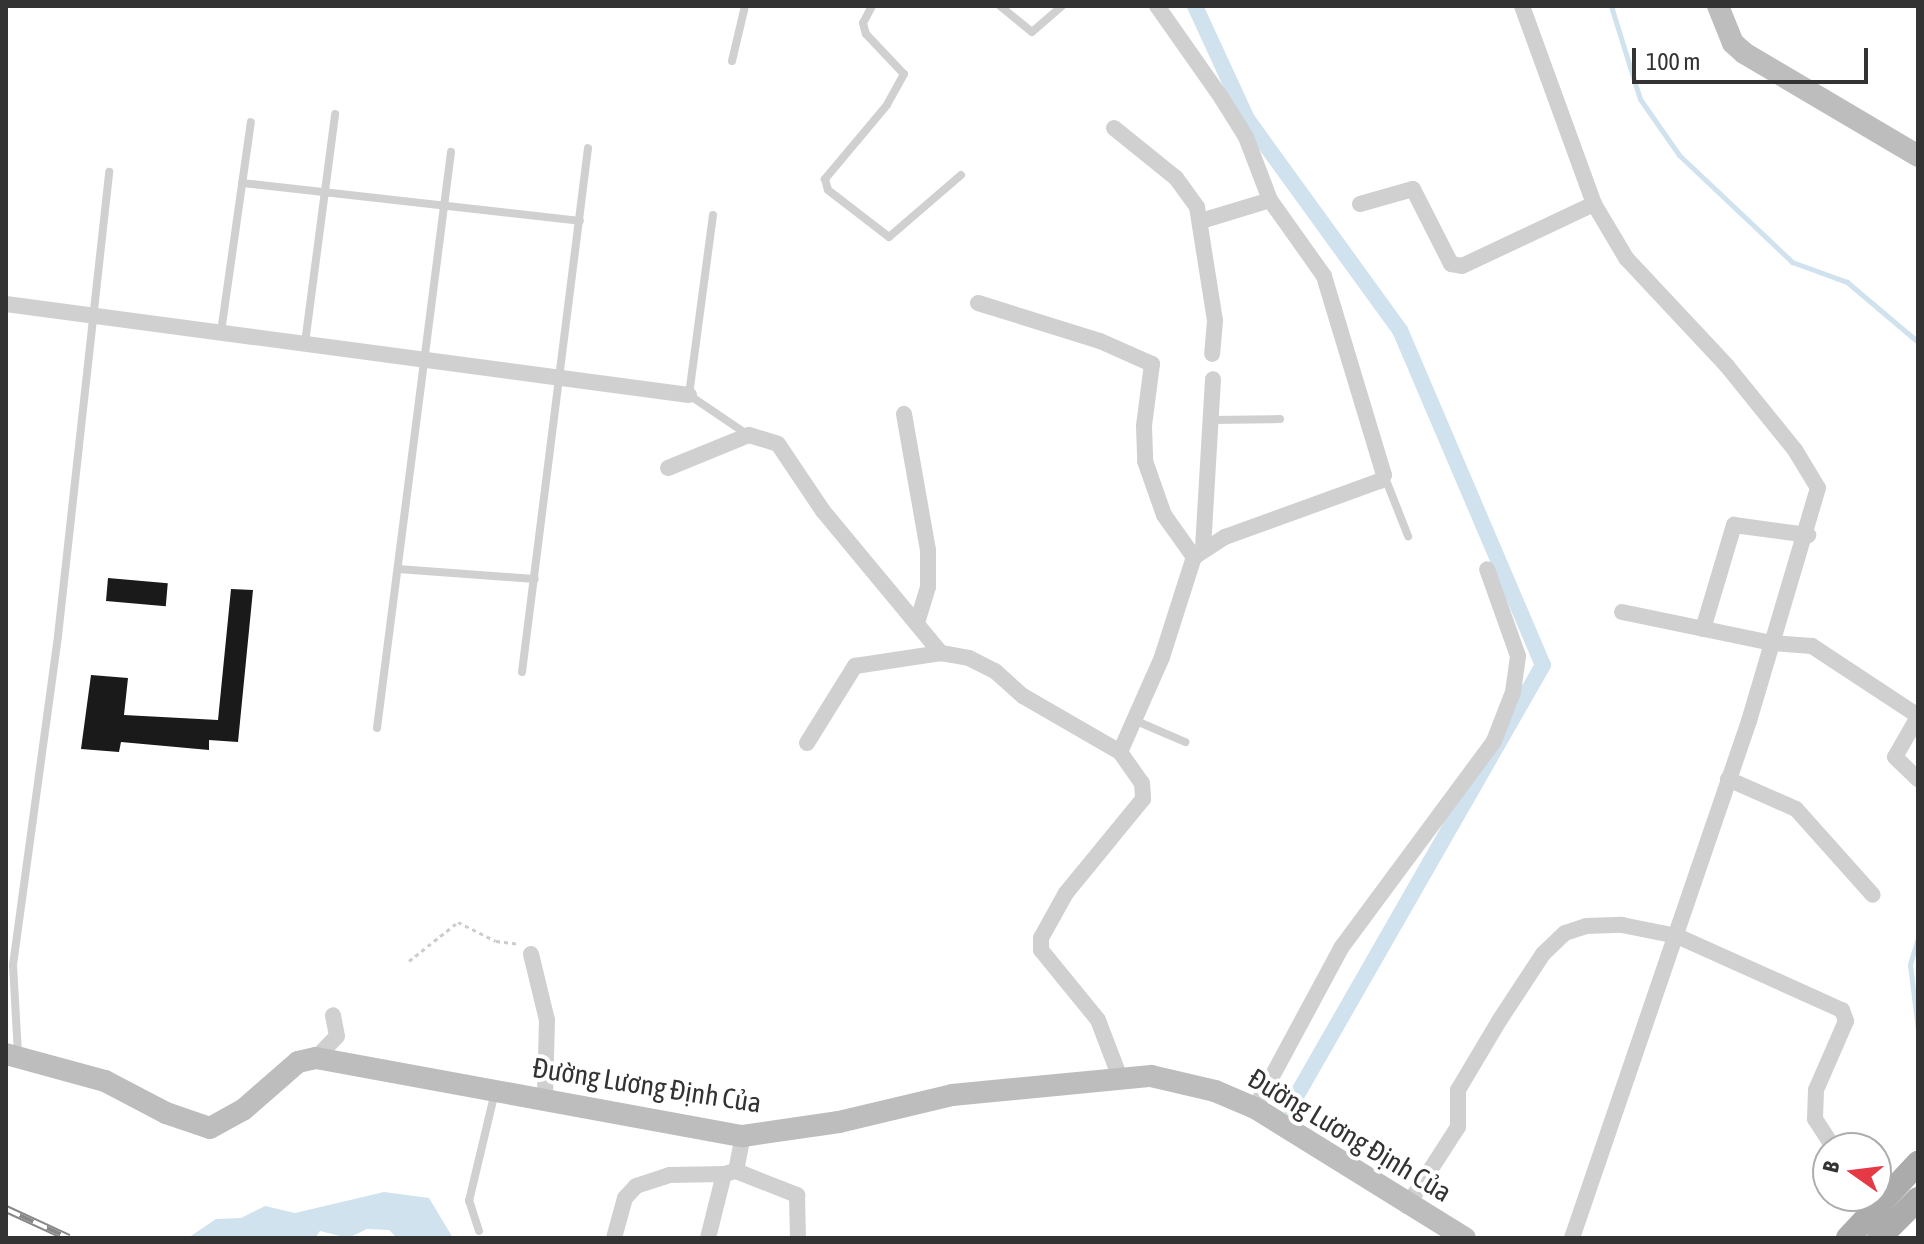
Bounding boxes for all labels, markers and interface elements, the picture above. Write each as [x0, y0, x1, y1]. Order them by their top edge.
scale bar [1636, 32, 1872, 82]
text: 100 m [1646, 48, 1700, 75]
street label: Đường Lương Định Của [530, 1050, 764, 1120]
street label: Đường Lương Định Của [1242, 1061, 1458, 1209]
north arrow [1812, 1132, 1892, 1212]
text: B [1817, 1158, 1845, 1175]

